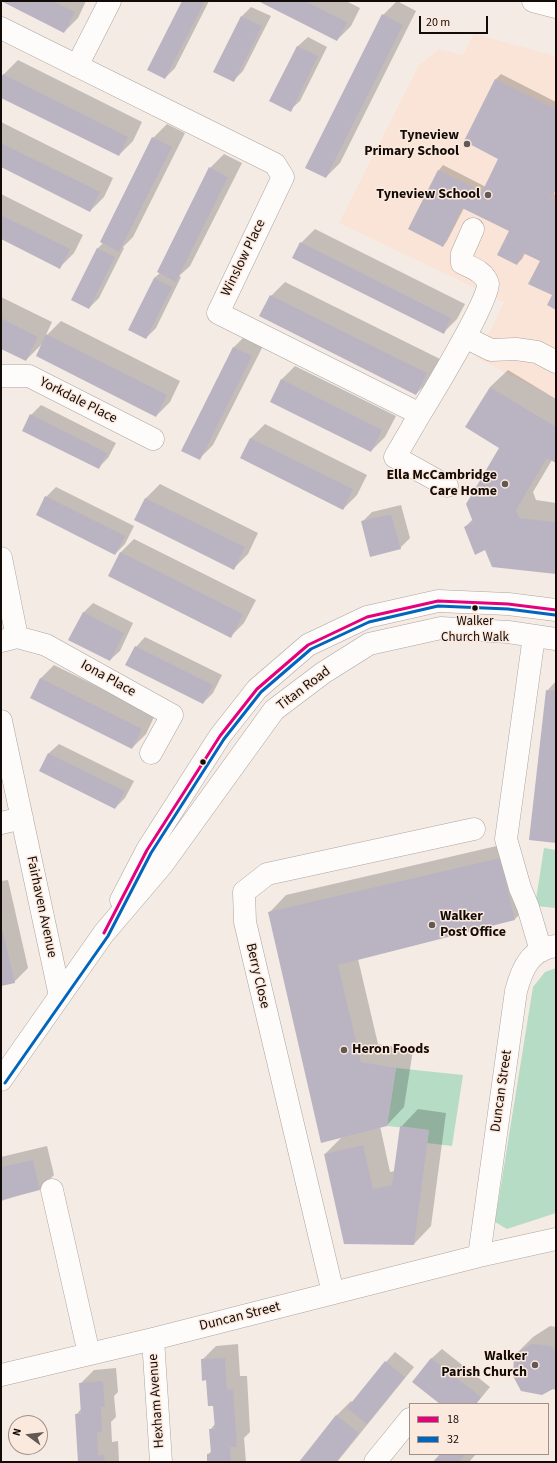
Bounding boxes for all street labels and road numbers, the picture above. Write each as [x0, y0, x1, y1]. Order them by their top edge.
street label: Winslow Place [218, 217, 270, 299]
street label: Yorkdale Place [36, 374, 120, 428]
street label: Iona Place [78, 657, 138, 701]
street label: Titan Road [274, 663, 334, 715]
street label: Fairhaven Avenue [22, 855, 60, 959]
street label: Berry Close [241, 942, 273, 1010]
street label: Duncan Street [488, 1049, 516, 1133]
street label: Duncan Street [198, 1299, 282, 1335]
street label: Hexham Avenue [145, 1353, 169, 1449]

